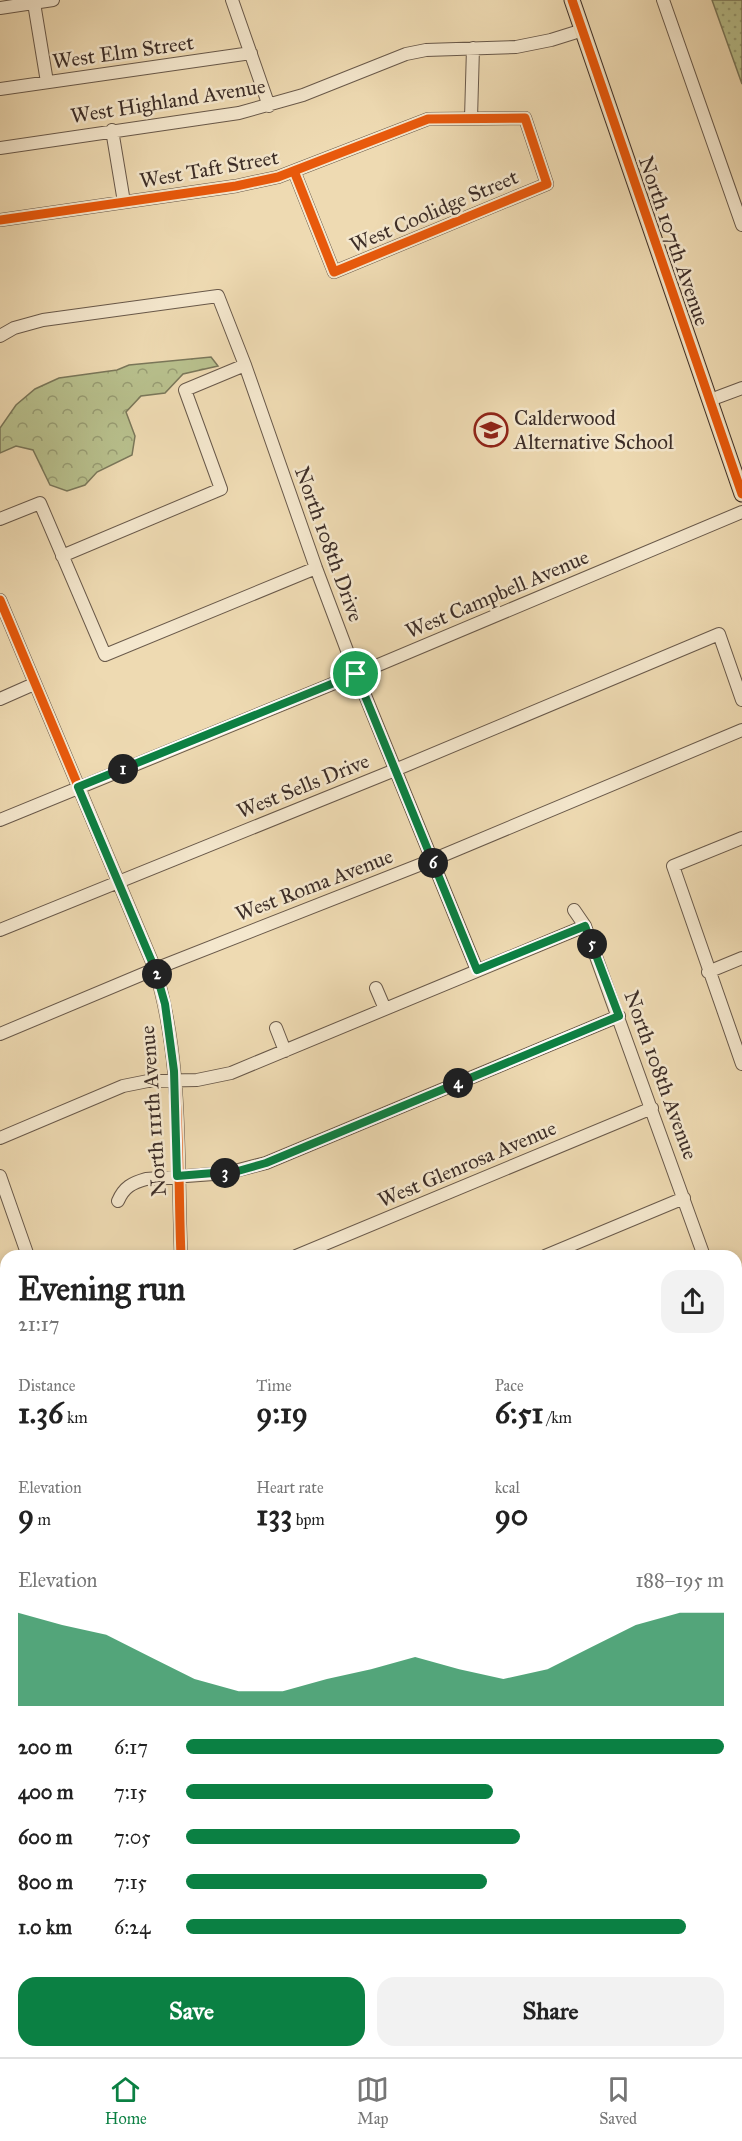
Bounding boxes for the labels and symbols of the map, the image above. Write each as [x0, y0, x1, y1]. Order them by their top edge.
street label: West Elm Street [51, 29, 196, 75]
street label: West Highland Avenue [69, 73, 268, 129]
street label: West Taft Street [137, 144, 281, 194]
street label: North 107th Avenue [633, 153, 715, 330]
street label: West Coolidge Street [346, 164, 523, 258]
place label: Calderwood Alternative School [513, 405, 674, 455]
school or university icon: Calderwood Alternative School [473, 412, 509, 448]
street label: North 108th Drive [289, 463, 369, 625]
street label: West Campbell Avenue [401, 544, 593, 644]
pin [330, 648, 381, 699]
street label: West Sells Drive [233, 748, 373, 824]
pin: 1 [108, 754, 138, 784]
street label: West Roma Avenue [231, 843, 397, 927]
pin: 6 [418, 848, 448, 878]
pin: 5 [577, 929, 607, 959]
pin: 2 [142, 959, 172, 989]
street label: North 108th Avenue [618, 987, 704, 1163]
street label: North 111th Avenue [134, 1024, 172, 1197]
pin: 4 [443, 1068, 473, 1098]
street label: West Glenrosa Avenue [374, 1115, 560, 1213]
pin: 3 [210, 1158, 240, 1188]

